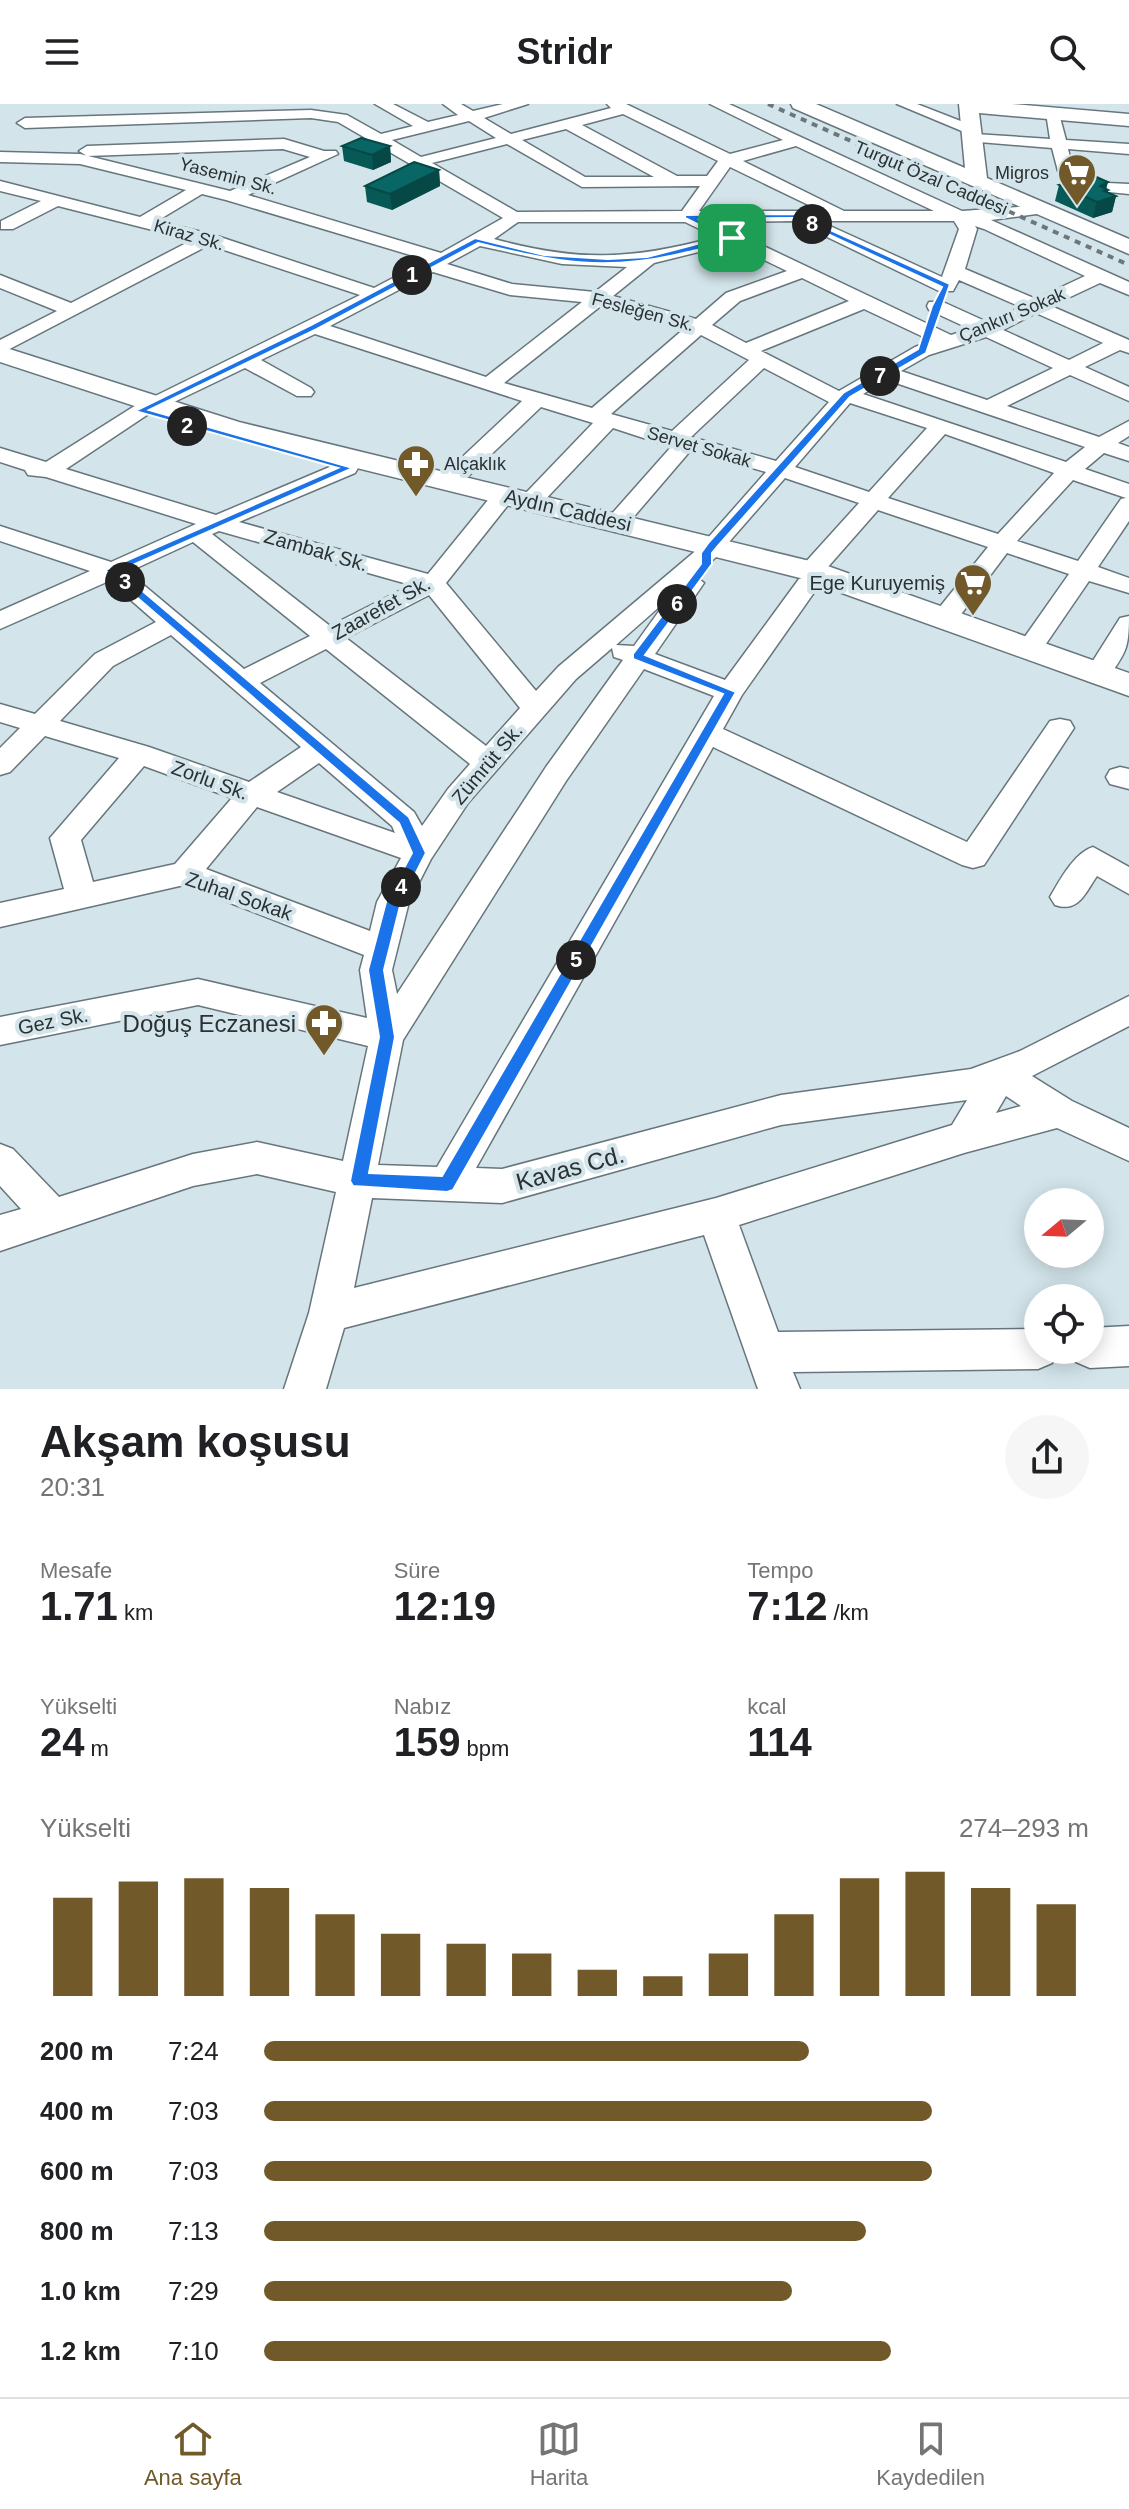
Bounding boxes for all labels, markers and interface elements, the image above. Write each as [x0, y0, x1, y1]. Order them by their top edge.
icon: menu [40, 30, 84, 74]
icon: search [1045, 30, 1089, 74]
text: Stridr [516, 31, 613, 72]
street label: Turgut Özal Caddesi [851, 137, 1011, 219]
supermarket icon: Migros [1056, 152, 1098, 207]
street label: Yasemin Sk. [177, 153, 279, 199]
place label: Migros [995, 163, 1049, 183]
pin [698, 204, 766, 272]
pin: 8 [792, 204, 832, 244]
text: 8 [806, 211, 818, 236]
street label: Kiraz Sk. [152, 215, 226, 255]
icon: arrive [710, 216, 754, 260]
pin: 1 [392, 255, 432, 295]
text: 1 [406, 262, 418, 287]
street label: Çankırı Sokak [956, 283, 1069, 346]
street label: Fesleğen Sk. [590, 289, 696, 335]
pin: 7 [860, 356, 900, 396]
text: 7 [874, 363, 886, 388]
pin: 2 [167, 406, 207, 446]
text: 2 [181, 413, 193, 438]
street label: Servet Sokak [645, 423, 754, 472]
pharmacy icon: Alçaklık [395, 443, 437, 498]
place label: Alçaklık [444, 454, 507, 474]
street label: Aydın Caddesi [502, 485, 634, 535]
street label: Zambak Sk. [262, 525, 370, 575]
pin: 3 [105, 562, 145, 602]
supermarket icon: Ege Kuruyemiş [952, 562, 994, 617]
text: 3 [119, 569, 131, 594]
street label: Zaarefet Sk. [328, 572, 434, 644]
place label: Ege Kuruyemiş [809, 572, 945, 594]
pin: 6 [657, 584, 697, 624]
text: 6 [671, 591, 683, 616]
street label: Zümrüt Sk. [447, 719, 527, 809]
street label: Zorlu Sk. [169, 756, 251, 804]
pin: 4 [381, 867, 421, 907]
street label: Zuhal Sokak [183, 868, 296, 925]
text: 4 [395, 874, 407, 899]
pin: 5 [556, 940, 596, 980]
text: 5 [570, 947, 582, 972]
pharmacy icon: Doğuş Eczanesi [303, 1002, 345, 1057]
street label: Gez Sk. [16, 1003, 90, 1039]
place label: Doğuş Eczanesi [123, 1010, 296, 1037]
street label: Kavas Cd. [513, 1141, 627, 1195]
north arrow [1024, 1188, 1104, 1268]
map controls [1024, 1188, 1104, 1364]
button: locate [1024, 1284, 1104, 1364]
button: share [1005, 1415, 1089, 1499]
text: Akşam koşusu [40, 1417, 351, 1466]
text: 20:31 [40, 1472, 105, 1502]
text: Mesafe [40, 1558, 112, 1583]
text: Süre [394, 1558, 440, 1583]
text: Tempo [747, 1558, 813, 1583]
text: 1.71 [40, 1584, 118, 1628]
text: 12:19 [394, 1584, 496, 1628]
text: 7:12 [747, 1584, 827, 1628]
text: km [118, 1600, 153, 1625]
text: /km [827, 1600, 869, 1625]
text: Yükselti [40, 1694, 117, 1719]
text: Nabız [394, 1694, 451, 1719]
text: kcal [747, 1694, 786, 1719]
text: 24 [40, 1720, 85, 1764]
text: 159 [394, 1720, 460, 1764]
text: 114 [747, 1720, 812, 1764]
text: m [85, 1736, 109, 1761]
text: bpm [460, 1736, 509, 1761]
text: Yükselti [40, 1813, 131, 1843]
text: 274–293 m [959, 1813, 1089, 1843]
text: 200 m [40, 2036, 114, 2066]
text: 7:24 [168, 2036, 219, 2066]
text: 400 m [40, 2096, 114, 2126]
text: 7:03 [168, 2096, 219, 2126]
text: 600 m [40, 2156, 114, 2186]
text: 7:03 [168, 2156, 219, 2186]
text: 800 m [40, 2216, 114, 2246]
text: 7:13 [168, 2216, 219, 2246]
text: 1.0 km [40, 2276, 121, 2306]
text: 7:29 [168, 2276, 219, 2306]
text: 1.2 km [40, 2336, 121, 2366]
text: 7:10 [168, 2336, 219, 2366]
tab: Ana sayfa [144, 2417, 242, 2491]
tab: Harita [530, 2417, 588, 2491]
tab: Kaydedilen [876, 2417, 985, 2491]

